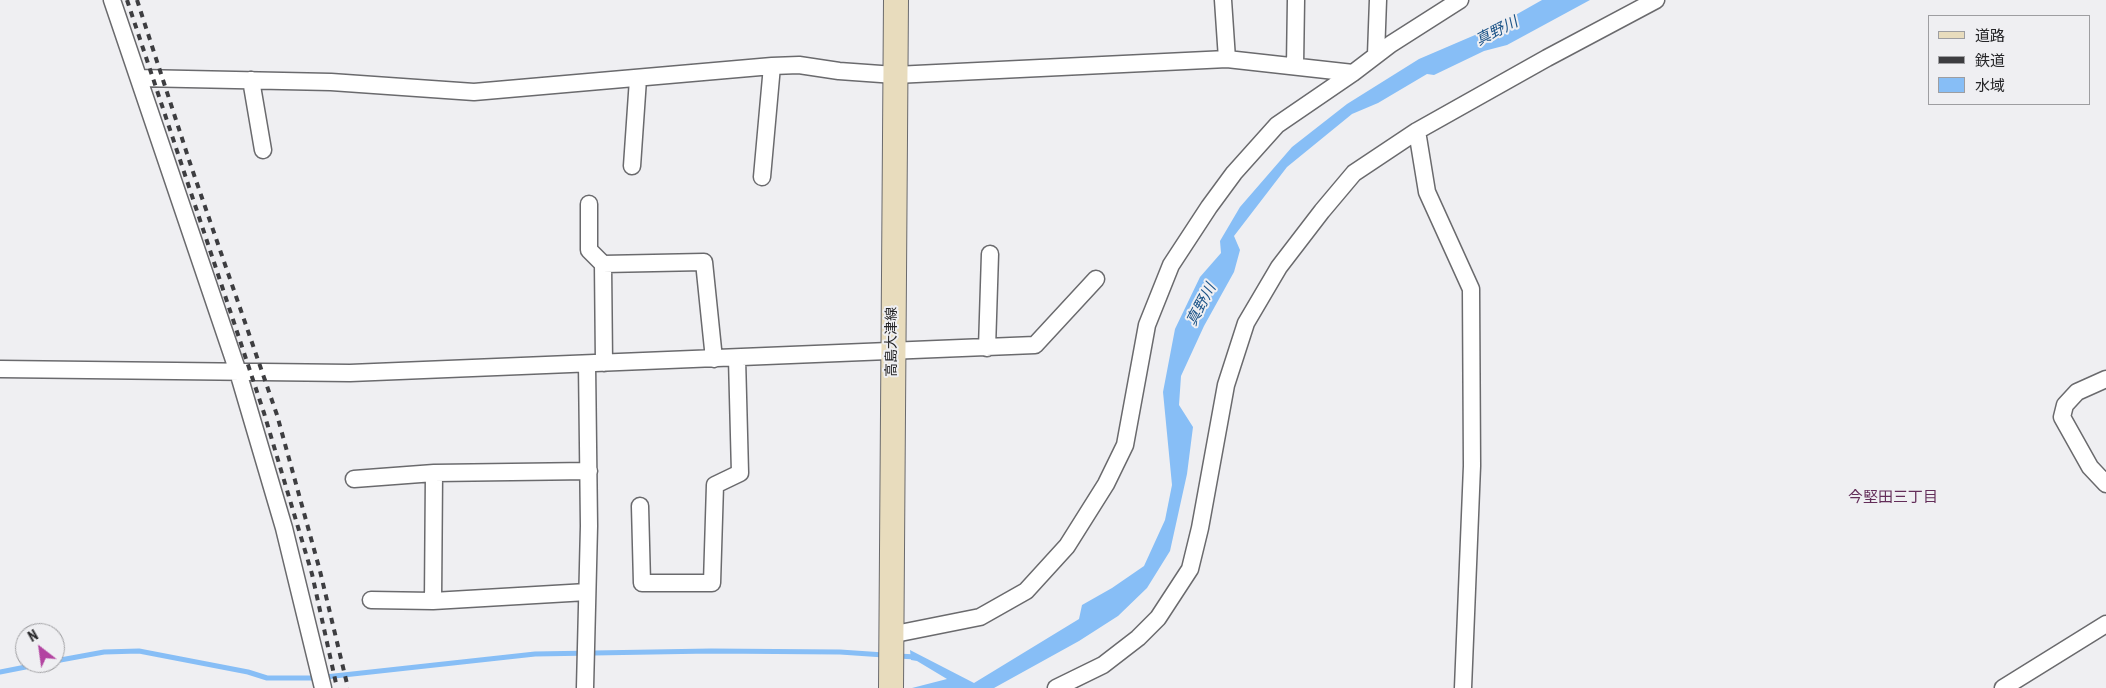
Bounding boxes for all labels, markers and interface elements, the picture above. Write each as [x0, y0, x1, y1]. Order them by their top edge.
water label: 真野川 [1473, 14, 1521, 50]
legend [1928, 15, 2091, 105]
text: 道路 [1975, 27, 2005, 45]
text: 鉄道 [1975, 52, 2005, 70]
text: 水域 [1975, 77, 2005, 95]
water label: 真野川 [1183, 281, 1221, 329]
street label: 高島大津線 [884, 307, 900, 377]
district label: 今堅田三丁目 [1848, 489, 1938, 507]
north arrow [15, 623, 65, 673]
text: N [25, 627, 41, 645]

